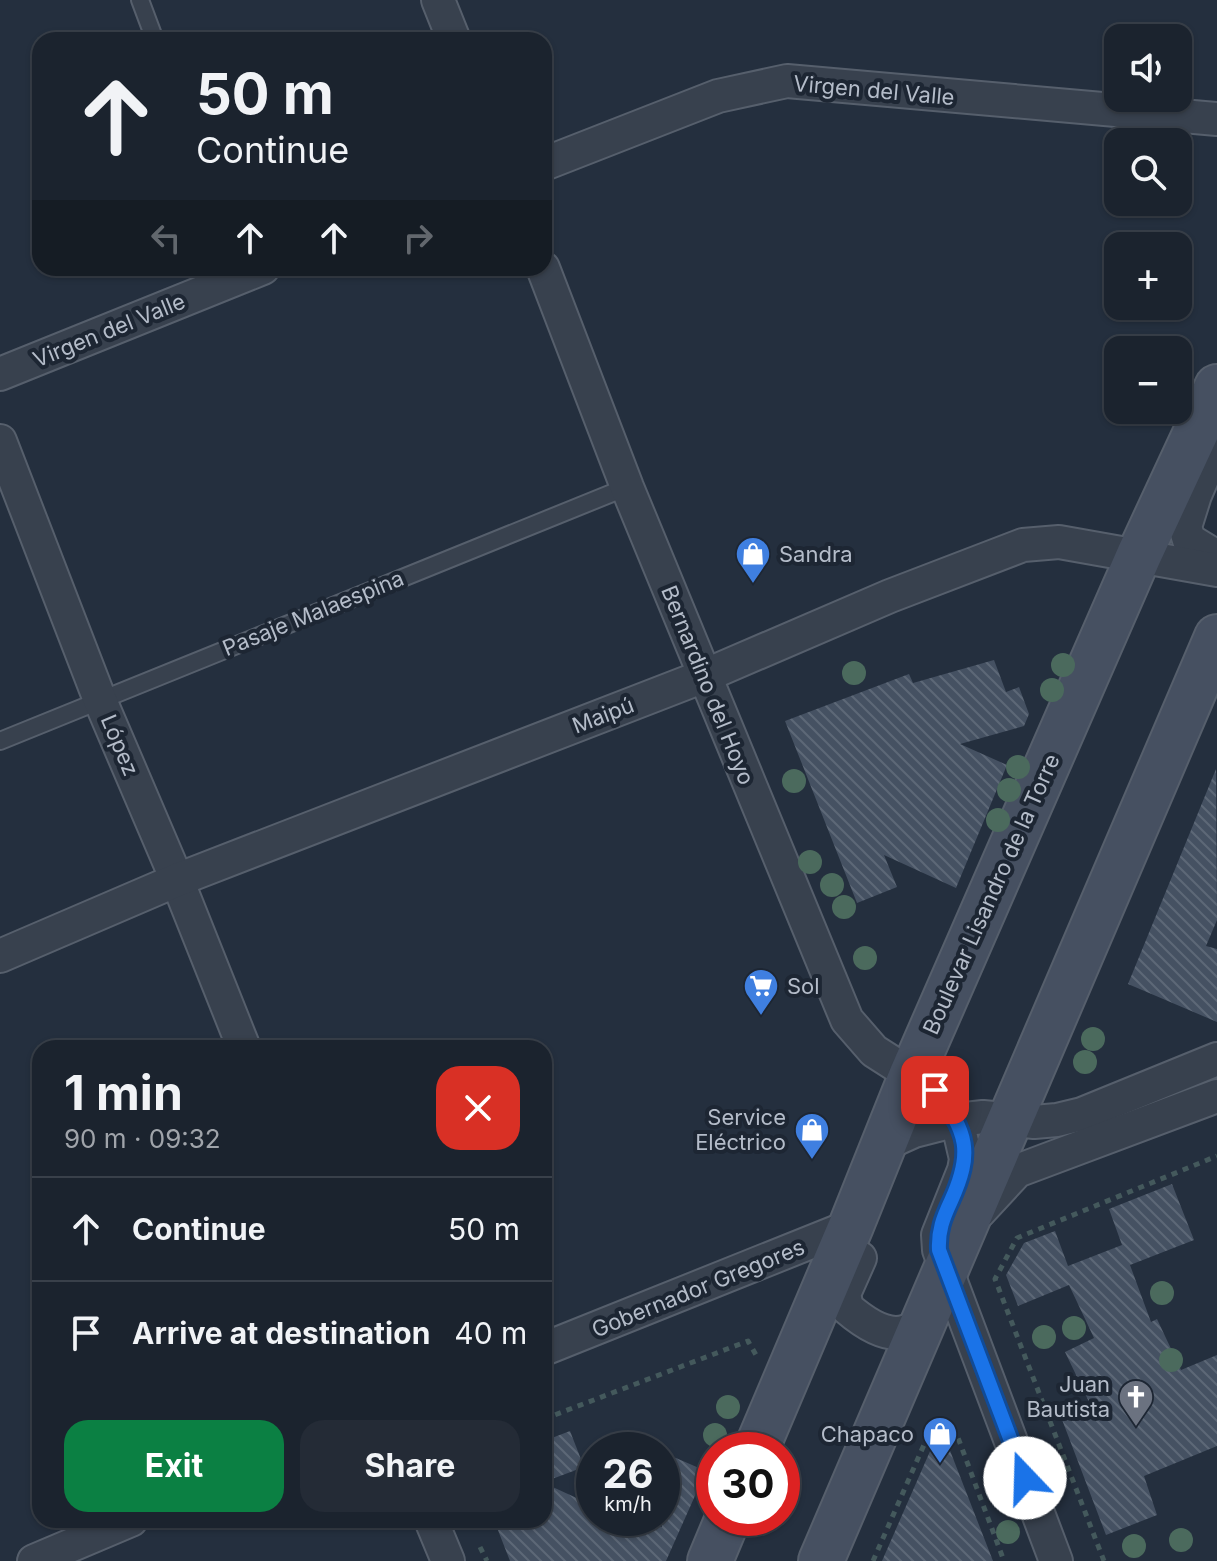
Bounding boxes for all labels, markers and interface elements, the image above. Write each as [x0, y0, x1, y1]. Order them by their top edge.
map controls [1104, 24, 1192, 424]
button: sound [1104, 24, 1192, 112]
text: 50 m [196, 60, 334, 128]
icon: ahead [64, 64, 168, 168]
street label: Virgen del Valle [792, 70, 956, 110]
text: Continue [196, 128, 349, 172]
button: search [1104, 128, 1192, 216]
icon: left [144, 216, 188, 260]
icon: ahead [228, 216, 272, 260]
icon: ahead [312, 216, 356, 260]
icon: right [396, 216, 440, 260]
button: + [1104, 232, 1192, 320]
street label: Virgen del Valle [29, 288, 189, 372]
button: − [1104, 336, 1192, 424]
shop icon: Sandra [734, 535, 772, 585]
place label: Sandra [779, 541, 853, 567]
street label: Pasaje Malaespina [219, 565, 407, 661]
street label: Bernardino del Hoyo [656, 582, 760, 788]
street label: Maipú [568, 691, 638, 739]
street label: López [96, 711, 144, 779]
street label: Boulevar Lisandro de la Torre [917, 750, 1065, 1038]
supermarket icon: Sol [742, 967, 780, 1017]
place label: Sol [787, 973, 820, 999]
pin [901, 1056, 969, 1124]
text: 1 min [64, 1063, 183, 1122]
button: close [436, 1066, 520, 1150]
icon: arrive [913, 1068, 957, 1112]
place label: Service Eléctrico [695, 1104, 786, 1155]
shop icon: Service Eléctrico [793, 1111, 831, 1161]
text: 90 m · 09:32 [64, 1123, 221, 1154]
icon: ahead [64, 1207, 108, 1251]
text: Continue [132, 1211, 266, 1247]
text: 50 m [448, 1211, 520, 1247]
street label: Gobernador Gregores [588, 1233, 808, 1343]
icon: arrive [64, 1311, 108, 1355]
text: Arrive at destination [132, 1315, 430, 1351]
text: 40 m [454, 1315, 527, 1351]
place label: Juan Bautista [1026, 1371, 1110, 1422]
church icon: Juan Bautista [1117, 1378, 1155, 1428]
shop icon: Chapaco [921, 1415, 959, 1465]
button: Exit [64, 1420, 284, 1512]
button: Share [300, 1420, 520, 1512]
place label: Chapaco [821, 1421, 914, 1447]
speed limit sign: 30 [696, 1432, 800, 1536]
position arrow [983, 1436, 1067, 1520]
text: 26 [602, 1449, 654, 1498]
text: km/h [604, 1492, 652, 1516]

